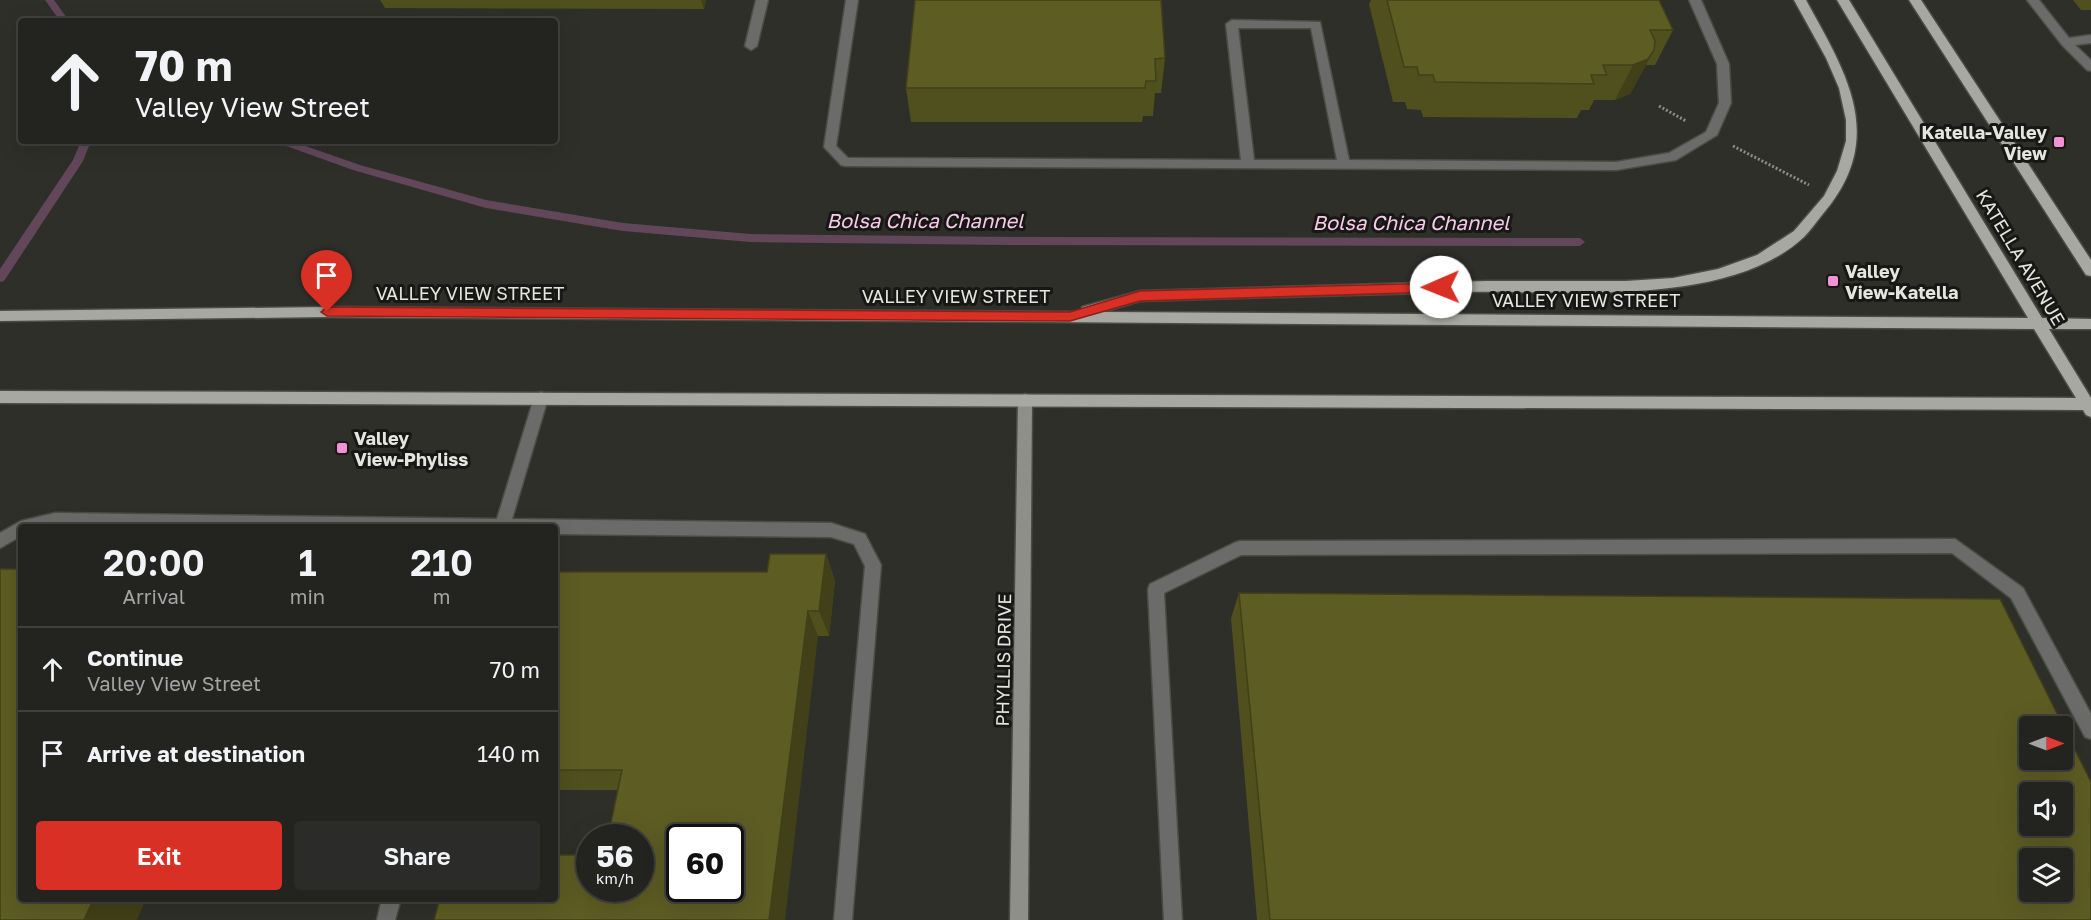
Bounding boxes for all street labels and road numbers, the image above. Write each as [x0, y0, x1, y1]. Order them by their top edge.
street label: KATELLA AVENUE [1972, 185, 2070, 329]
street label: VALLEY VIEW STREET [376, 282, 564, 304]
street label: VALLEY VIEW STREET [862, 285, 1050, 307]
street label: VALLEY VIEW STREET [1492, 289, 1680, 311]
street label: PHYLLIS DRIVE [991, 593, 1015, 727]

